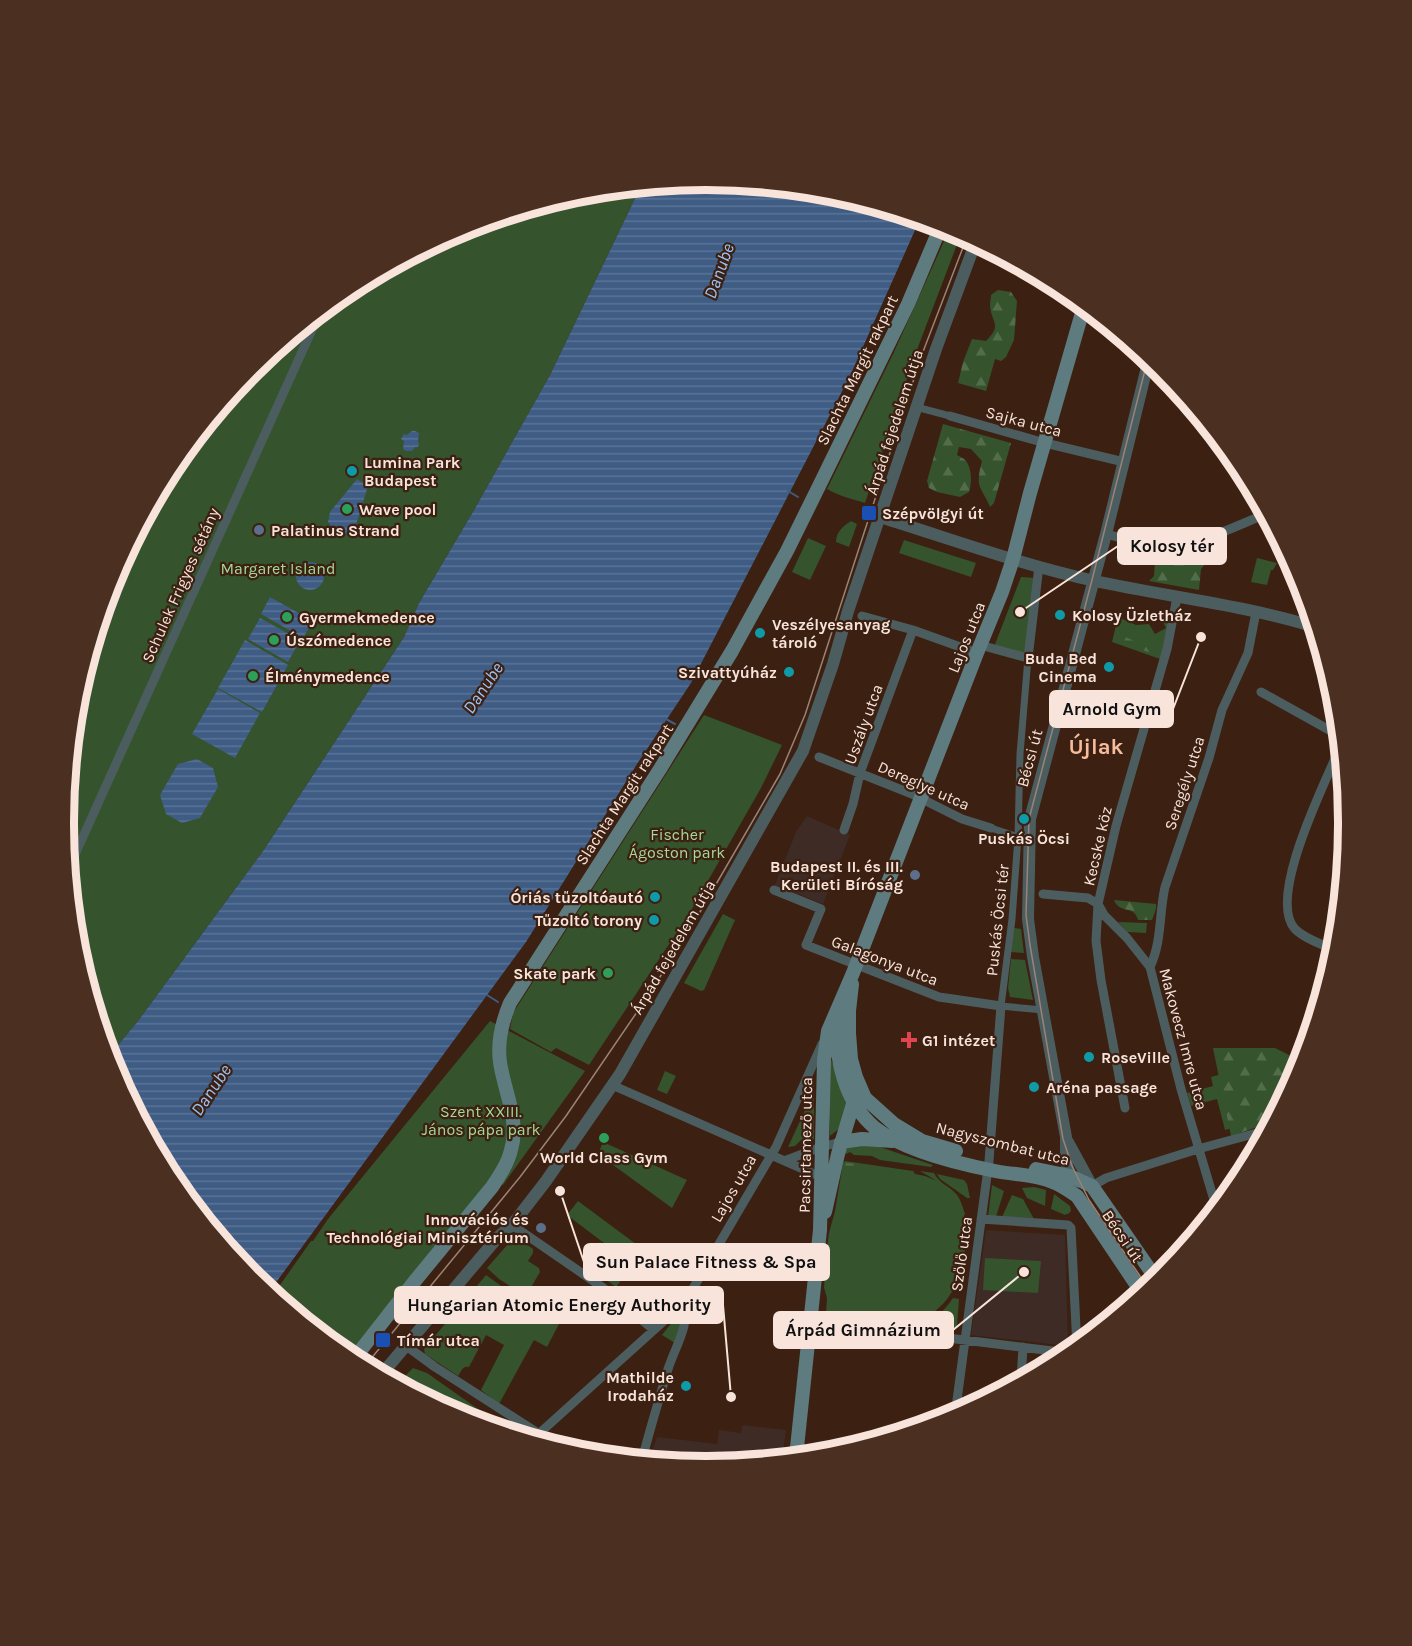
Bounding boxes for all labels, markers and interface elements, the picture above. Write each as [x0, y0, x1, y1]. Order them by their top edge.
water label: Danube [699, 240, 739, 302]
street label: Slachta Margit rakpart [813, 292, 902, 448]
street label: Árpád fejedelem útja [862, 347, 927, 497]
street label: Sajka utca [984, 402, 1064, 441]
place label: Lumina Park Budapest [364, 453, 461, 490]
marker: Lumina Park Budapest [345, 464, 359, 478]
place label: Wave pool [359, 500, 436, 519]
marker: Wave pool [340, 502, 354, 516]
street label: Schulek Frigyes sétány [138, 504, 223, 666]
marker: Szépvölgyi út [860, 504, 878, 522]
place label: Szépvölgyi út [882, 504, 984, 523]
place label: Palatinus Strand [271, 521, 400, 540]
marker: Palatinus Strand [252, 523, 266, 537]
callout: Kolosy tér [1118, 528, 1226, 564]
text: Kolosy tér [1130, 535, 1214, 557]
park label: Margaret Island [221, 559, 335, 578]
street label: Lajos utca [944, 599, 989, 676]
place label: Kolosy Üzletház [1072, 606, 1192, 625]
place label: Gyermekmedence [299, 608, 435, 627]
marker: Kolosy Üzletház [1053, 608, 1067, 622]
marker: Gyermekmedence [280, 610, 294, 624]
place label: Veszélyesanyag tároló [772, 615, 890, 652]
marker: Veszélyesanyag tároló [753, 626, 767, 640]
place label: Úszómedence [286, 631, 391, 650]
marker: Úszómedence [267, 633, 281, 647]
place label: Buda Bed Cinema [1025, 649, 1097, 686]
water label: Danube [458, 658, 508, 718]
marker: Buda Bed Cinema [1102, 660, 1116, 674]
place label: Szivattyúház [678, 663, 777, 682]
marker: Szivattyúház [782, 665, 796, 679]
place label: Élménymedence [265, 667, 390, 686]
marker: Élménymedence [246, 669, 260, 683]
street label: Uszály utca [840, 682, 887, 767]
callout: Arnold Gym [1050, 691, 1173, 727]
text: Arnold Gym [1062, 698, 1162, 720]
street label: Slachta Margit rakpart [572, 720, 677, 868]
street label: Bécsi út [1013, 727, 1046, 789]
district label: Újlak [1068, 733, 1124, 760]
street label: Seregély utca [1160, 734, 1209, 833]
street label: Dereglye utca [875, 757, 973, 814]
street label: Kecske köz [1079, 805, 1116, 888]
marker: Puskás Öcsi [1017, 812, 1031, 826]
park label: Fischer Ágoston park [629, 825, 725, 862]
place label: Puskás Öcsi [978, 829, 1070, 848]
place label: Budapest II. és III. Kerületi Bíróság [770, 857, 904, 894]
street label: Puskás Öcsi tér [982, 863, 1013, 977]
marker: Budapest II. és III. Kerületi Bíróság [908, 868, 922, 882]
street label: Árpád fejedelem útja [627, 877, 720, 1018]
place label: Óriás tűzoltóautó [510, 888, 643, 907]
marker: Óriás tűzoltóautó [648, 890, 662, 904]
place label: Tűzoltó torony [535, 911, 642, 930]
marker: Tűzoltó torony [647, 913, 661, 927]
street label: Galagonya utca [829, 931, 941, 990]
place label: Skate park [513, 964, 597, 983]
marker: Skate park [601, 966, 615, 980]
street label: Makovecz Imre utca [1155, 966, 1212, 1112]
marker: G1 intézet [900, 1031, 918, 1049]
place label: G1 intézet [922, 1031, 995, 1050]
place label: RoseVille [1101, 1048, 1170, 1067]
marker: RoseVille [1082, 1050, 1096, 1064]
water label: Danube [186, 1060, 236, 1120]
street label: Pacsirtamező utca [795, 1077, 816, 1213]
place label: Aréna passage [1046, 1078, 1157, 1097]
marker: Aréna passage [1027, 1080, 1041, 1094]
park label: Szent XXIII. János pápa park [422, 1102, 540, 1139]
street label: Nagyszombat utca [934, 1118, 1072, 1169]
marker: World Class Gym [597, 1131, 611, 1145]
place label: World Class Gym [540, 1148, 668, 1167]
street label: Lajos utca [706, 1151, 760, 1225]
street label: Bécsi út [1098, 1206, 1147, 1266]
place label: Innovációs és Technológiai Minisztérium [326, 1210, 529, 1247]
street label: Szőlő utca [947, 1215, 976, 1293]
marker: Innovációs és Technológiai Minisztérium [534, 1221, 548, 1235]
callout: Sun Palace Fitness & Spa [584, 1244, 829, 1280]
text: Sun Palace Fitness & Spa [595, 1251, 817, 1273]
callout: Hungarian Atomic Energy Authority [395, 1287, 723, 1323]
text: Hungarian Atomic Energy Authority [407, 1294, 711, 1316]
callout: Árpád Gimnázium [774, 1312, 953, 1348]
text: Árpád Gimnázium [785, 1318, 941, 1341]
marker: Tímár utca [374, 1331, 392, 1349]
place label: Tímár utca [397, 1331, 480, 1350]
place label: Mathilde Irodaház [606, 1368, 674, 1405]
marker: Mathilde Irodaház [679, 1379, 693, 1393]

